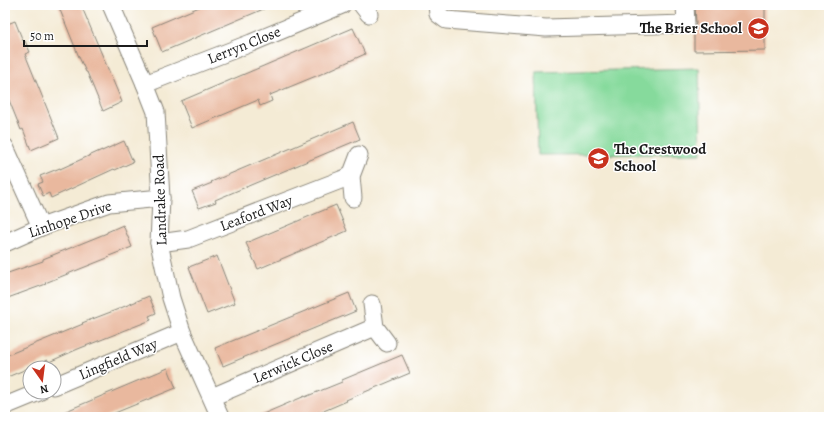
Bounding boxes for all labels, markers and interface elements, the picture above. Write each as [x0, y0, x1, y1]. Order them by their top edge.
school or university icon: The Brier School [745, 15, 771, 41]
place label: The Brier School [640, 18, 742, 38]
street label: Lerryn Close [204, 21, 284, 69]
scale bar [24, 22, 147, 48]
text: 50 m [30, 28, 54, 44]
place label: The Crestwood School [614, 139, 707, 176]
school or university icon: The Crestwood School [586, 145, 612, 171]
street label: Landrake Road [148, 153, 172, 246]
street label: Leaford Way [217, 190, 295, 236]
street label: Linhope Drive [26, 195, 115, 243]
street label: Lingfield Way [76, 333, 161, 385]
street label: Lerwick Close [250, 336, 336, 388]
north arrow [22, 360, 62, 400]
text: N [39, 381, 50, 397]

